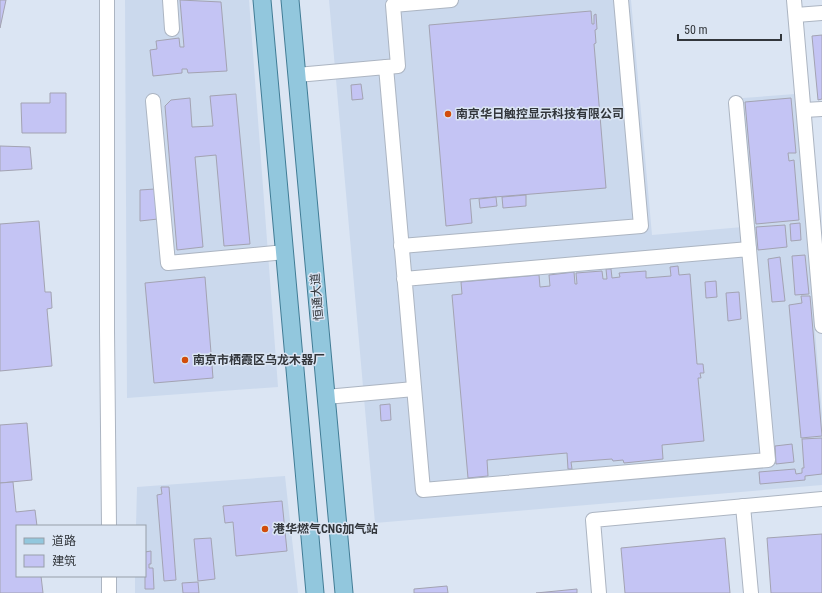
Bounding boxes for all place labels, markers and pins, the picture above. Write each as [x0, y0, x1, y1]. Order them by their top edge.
place label: 南京华日触控显示科技有限公司 [456, 107, 624, 121]
marker: 南京华日触控显示科技有限公司 [443, 109, 453, 119]
place label: 南京市栖霞区乌龙木器厂 [193, 353, 325, 367]
marker: 南京市栖霞区乌龙木器厂 [180, 355, 190, 365]
place label: 港华燃气CNG加气站 [273, 522, 378, 536]
marker: 港华燃气CNG加气站 [260, 524, 270, 534]

